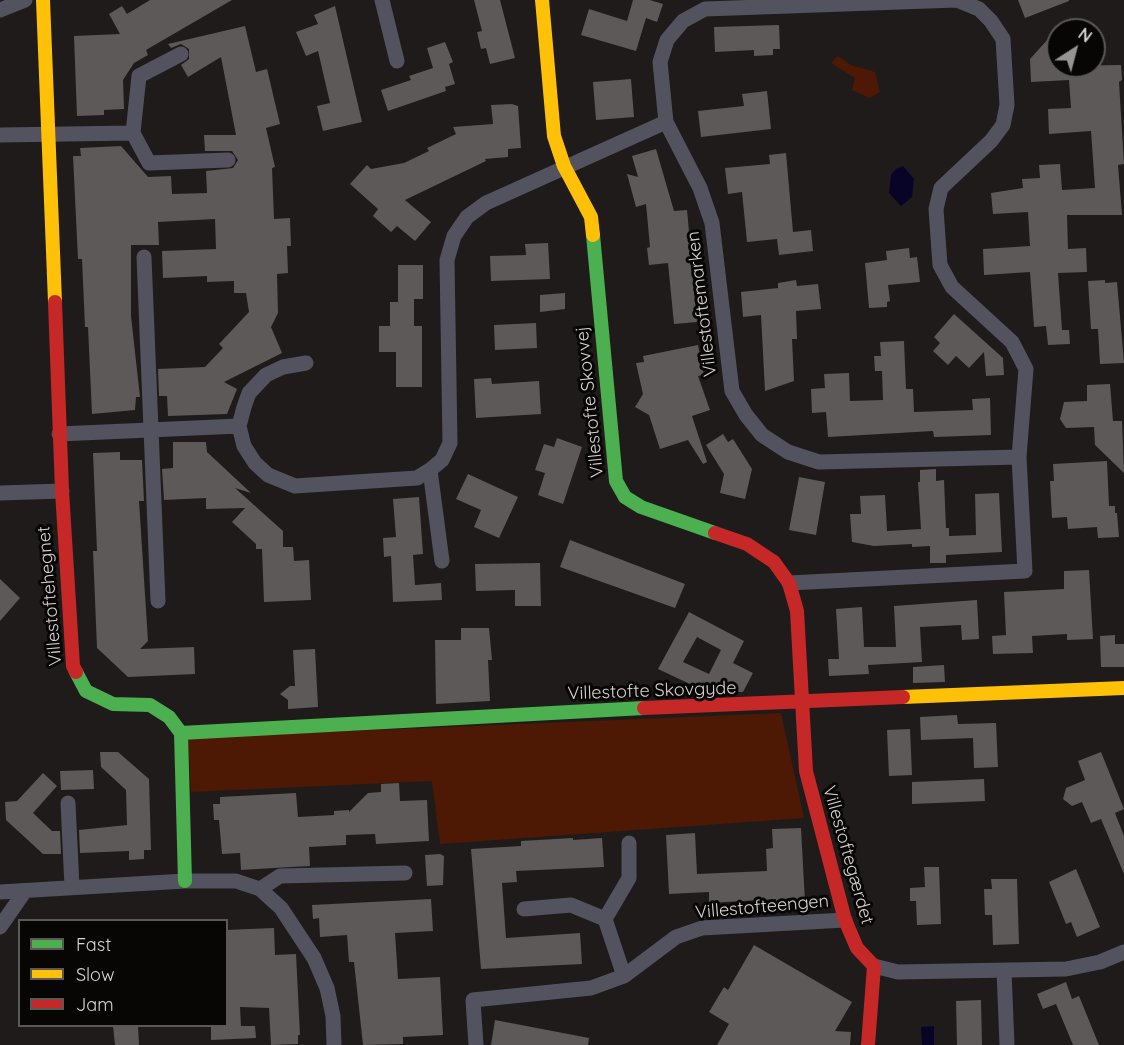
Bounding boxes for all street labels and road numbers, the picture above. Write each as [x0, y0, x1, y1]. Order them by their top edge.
street label: Villestoftemarken [682, 230, 722, 378]
street label: Villestofte Skovvej [571, 325, 609, 479]
street label: Villestoftehegnet [33, 525, 67, 667]
street label: Villestofte Skovgyde [567, 677, 737, 705]
street label: Villestoftegærdet [818, 783, 878, 927]
street label: Villestofteengen [694, 890, 830, 924]

